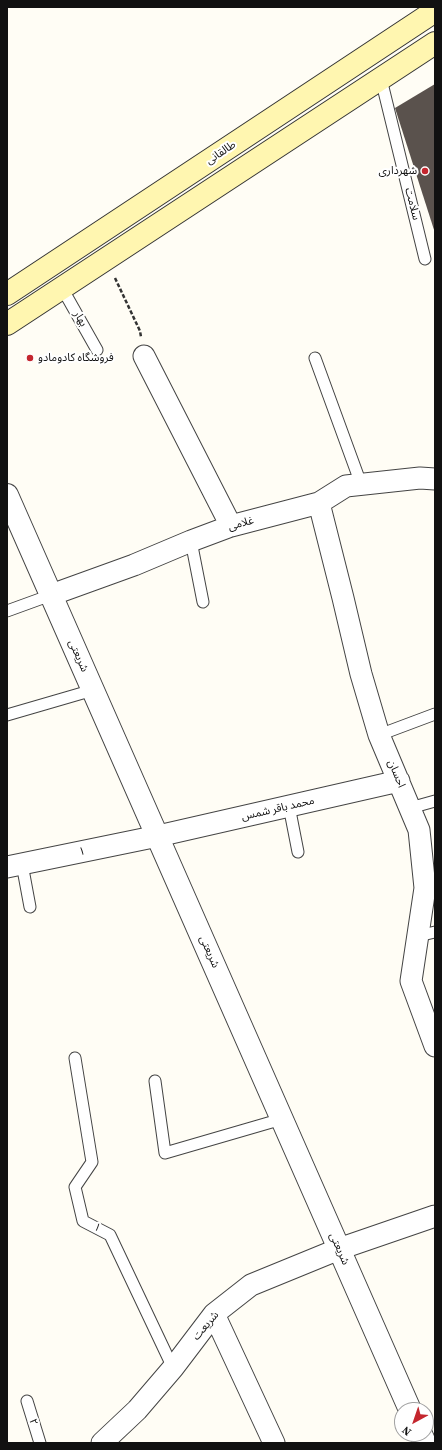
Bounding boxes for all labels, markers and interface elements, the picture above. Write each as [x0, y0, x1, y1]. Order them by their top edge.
street label: طالقانی [204, 138, 238, 168]
place label: شهرداری [379, 164, 417, 178]
marker: شهرداری [420, 166, 430, 176]
street label: سلامت [402, 186, 422, 222]
street label: بهار [70, 309, 90, 329]
place label: فروشگاه کادومادو [38, 351, 114, 365]
marker: فروشگاه کادومادو [25, 353, 35, 363]
street label: غلامی [227, 514, 255, 534]
street label: شریعتی [65, 638, 91, 674]
street label: احسان [384, 758, 408, 790]
street label: محمد باقر شمس [240, 794, 316, 824]
street label: ۱ [78, 845, 86, 859]
street label: شریعتی [196, 934, 222, 970]
street label: ۱ [91, 1221, 103, 1235]
street label: شریعتی [326, 1231, 352, 1267]
street label: شریعت [190, 1309, 222, 1343]
north arrow [394, 1402, 434, 1442]
street label: ۲ [26, 1417, 40, 1427]
text: N [399, 1422, 415, 1439]

